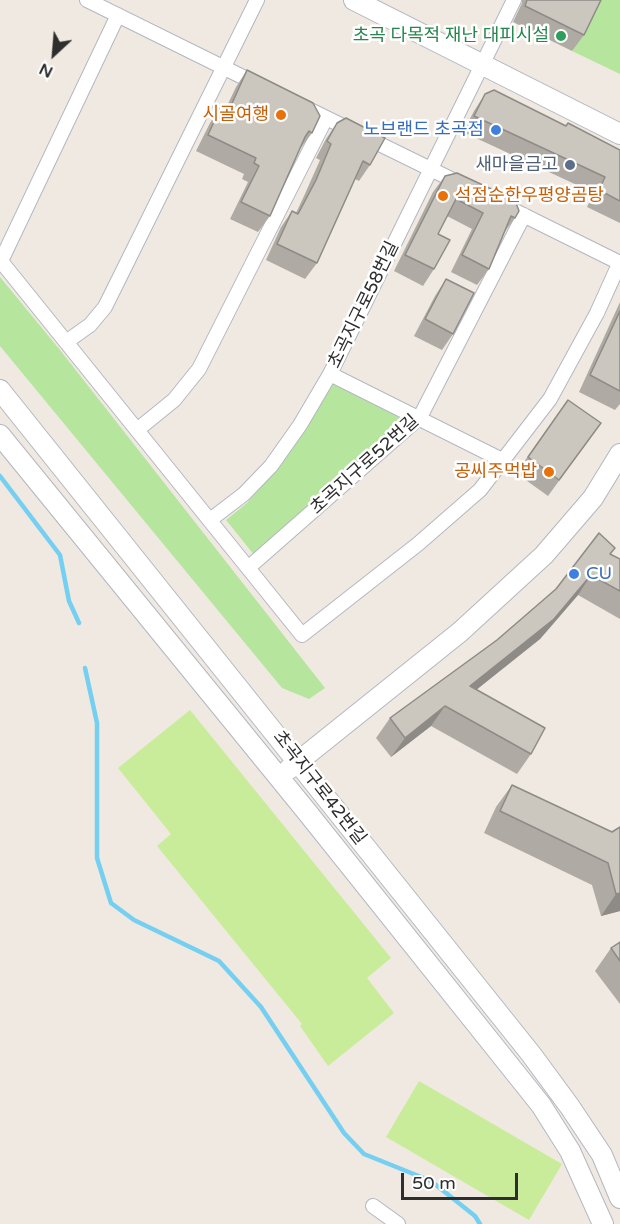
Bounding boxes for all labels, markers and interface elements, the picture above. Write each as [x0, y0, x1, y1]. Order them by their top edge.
north arrow [24, 24, 84, 84]
place label: 초곡 다목적 재난 대피시설 [353, 25, 549, 47]
marker: 초곡 다목적 재난 대피시설 [554, 29, 568, 43]
text: N [36, 58, 56, 82]
place label: 시골여행 [203, 104, 269, 126]
marker: 시골여행 [274, 108, 288, 122]
place label: 노브랜드 초곡점 [363, 119, 484, 141]
marker: 노브랜드 초곡점 [489, 123, 503, 137]
place label: 새마을금고 [475, 154, 558, 176]
marker: 새마을금고 [563, 158, 577, 172]
place label: 석점순한우평양곰탕 [455, 185, 604, 207]
marker: 석점순한우평양곰탕 [436, 189, 450, 203]
street label: 초곡지구로58번길 [324, 238, 404, 372]
street label: 초곡지구로52번길 [306, 411, 424, 519]
place label: 공씨주먹밥 [454, 461, 537, 483]
marker: 공씨주먹밥 [542, 465, 556, 479]
place label: CU [586, 563, 612, 585]
marker: CU [567, 567, 581, 581]
street label: 초곡지구로42번길 [268, 727, 370, 849]
scale bar [404, 1161, 521, 1199]
text: 50 m [412, 1172, 456, 1194]

